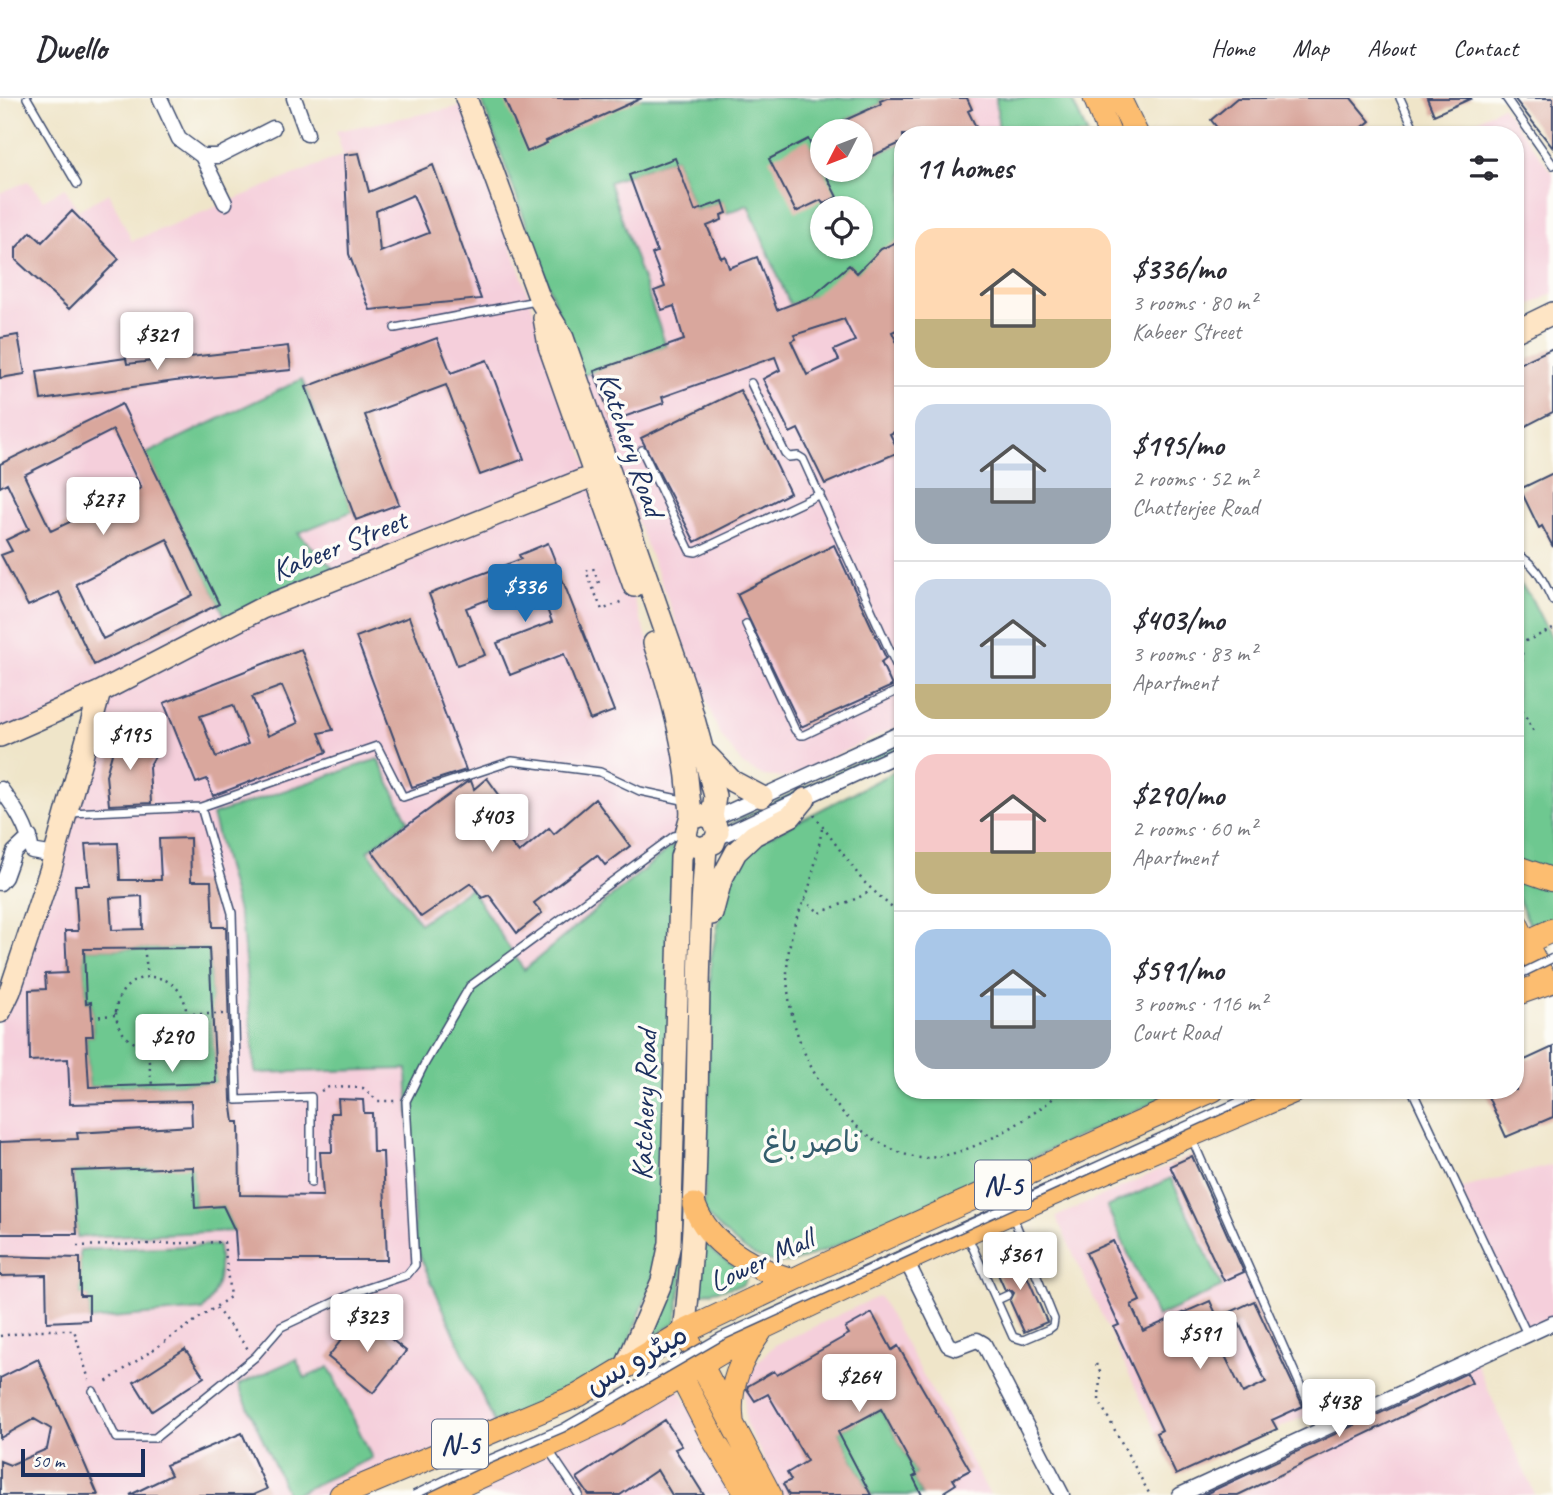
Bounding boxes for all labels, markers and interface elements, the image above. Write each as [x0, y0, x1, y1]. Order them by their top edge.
text: Dwello [35, 27, 107, 69]
text: Home [1211, 33, 1254, 63]
text: Map [1292, 33, 1329, 63]
text: About [1367, 33, 1415, 63]
text: Contact [1453, 33, 1518, 63]
north arrow [810, 119, 873, 182]
map controls [810, 119, 873, 259]
text: 11 homes [915, 149, 1013, 187]
icon: filters [1465, 149, 1503, 187]
button: locate [810, 196, 873, 259]
text: $336/mo [1132, 250, 1225, 288]
icon: home [971, 256, 1055, 340]
text: 3 rooms · 80 m² [1132, 288, 1256, 317]
pin: $321 [116, 313, 198, 372]
text: Kabeer Street [1132, 317, 1241, 346]
text: $321 [136, 320, 178, 349]
street label: Katchery Road [589, 367, 675, 525]
text: $195/mo [1132, 426, 1224, 464]
icon: home [971, 432, 1055, 516]
text: 2 rooms · 52 m² [1132, 464, 1256, 493]
pin: $277 [62, 478, 144, 537]
text: $277 [82, 485, 124, 514]
text: Chatterjee Road [1132, 493, 1258, 522]
street label: Kabeer Street [266, 500, 415, 589]
pin: $336 [484, 564, 566, 624]
text: $336 [504, 572, 546, 601]
text: $403/mo [1132, 601, 1224, 639]
icon: home [971, 607, 1055, 691]
text: 3 rooms · 83 m² [1132, 639, 1256, 668]
text: Apartment [1132, 668, 1217, 697]
pin: $195 [89, 712, 171, 772]
text: $195 [110, 720, 150, 749]
text: $290/mo [1132, 776, 1224, 814]
icon: home [971, 782, 1055, 866]
pin: $403 [451, 794, 533, 854]
text: $403 [471, 802, 513, 831]
text: 2 rooms · 60 m² [1132, 814, 1256, 843]
text: Apartment [1132, 843, 1217, 872]
text: $591/mo [1132, 951, 1224, 989]
icon: home [971, 957, 1055, 1041]
text: 3 rooms · 116 m² [1132, 989, 1267, 1018]
pin: $290 [131, 1014, 213, 1074]
text: Court Road [1132, 1018, 1220, 1047]
text: $290 [151, 1022, 193, 1051]
street label: Katchery Road [622, 1025, 666, 1181]
park label: ناصر باغ [763, 1123, 861, 1163]
road number: N-5 [975, 1160, 1031, 1210]
street label: Lower Mall [703, 1217, 824, 1301]
pin: $361 [979, 1232, 1061, 1292]
text: $361 [999, 1240, 1041, 1269]
pin: $323 [326, 1294, 408, 1354]
text: $323 [346, 1302, 388, 1331]
pin: $591 [1159, 1312, 1241, 1371]
street label: میٹرو بس [578, 1314, 694, 1404]
text: $591 [1180, 1319, 1220, 1348]
pin: $264 [818, 1354, 900, 1414]
text: $264 [838, 1362, 880, 1391]
pin: $438 [1298, 1380, 1380, 1439]
text: $438 [1318, 1387, 1360, 1416]
road number: N-5 [432, 1420, 488, 1468]
scale bar [21, 1446, 145, 1478]
text: 50 m [32, 1449, 64, 1473]

